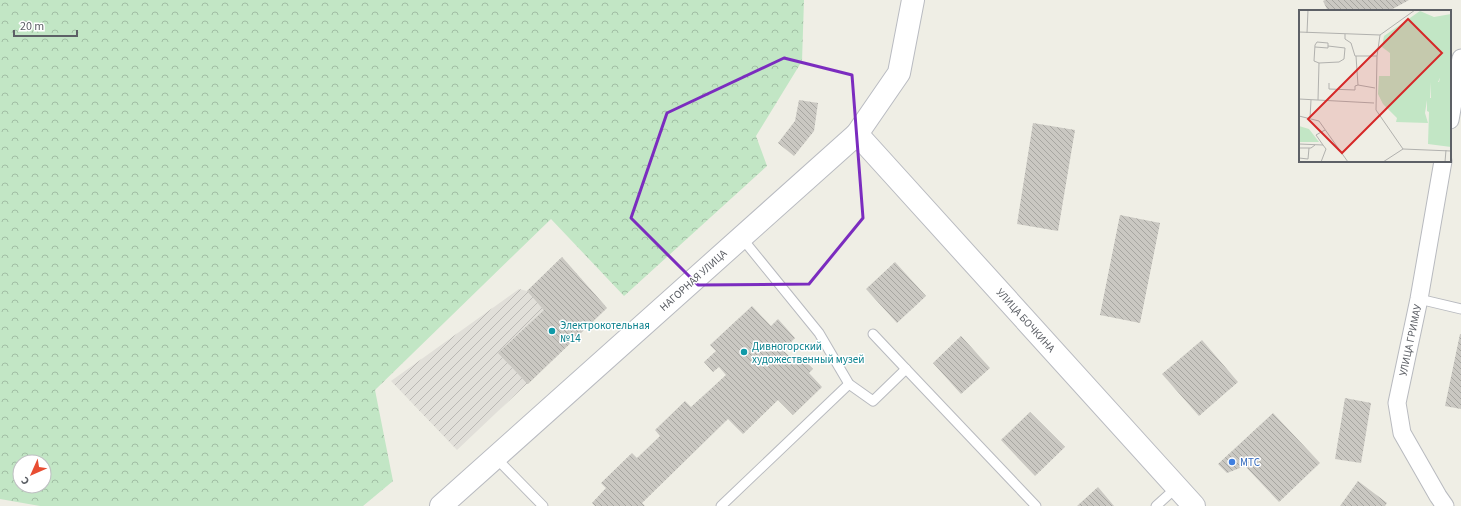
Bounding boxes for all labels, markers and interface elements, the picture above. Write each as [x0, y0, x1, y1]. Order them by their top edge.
inset map [1299, 10, 1451, 162]
scale bar [14, 12, 77, 38]
text: 20 m [20, 18, 44, 35]
street label: НАГОРНАЯ УЛИЦА [656, 246, 730, 315]
street label: УЛИЦА БОЧКИНА [993, 285, 1058, 356]
street label: УЛИЦА ГРИМАУ [1396, 303, 1425, 377]
place label: Электрокотельная №14 [560, 318, 650, 346]
marker: Электрокотельная №14 [547, 326, 557, 336]
place label: Дивногорский художественный музей [752, 339, 864, 367]
marker: Дивногорский художественный музей [739, 347, 749, 357]
north arrow [12, 454, 52, 494]
place label: МТС [1240, 455, 1260, 470]
marker: МТС [1227, 457, 1237, 467]
text: С [17, 473, 33, 488]

